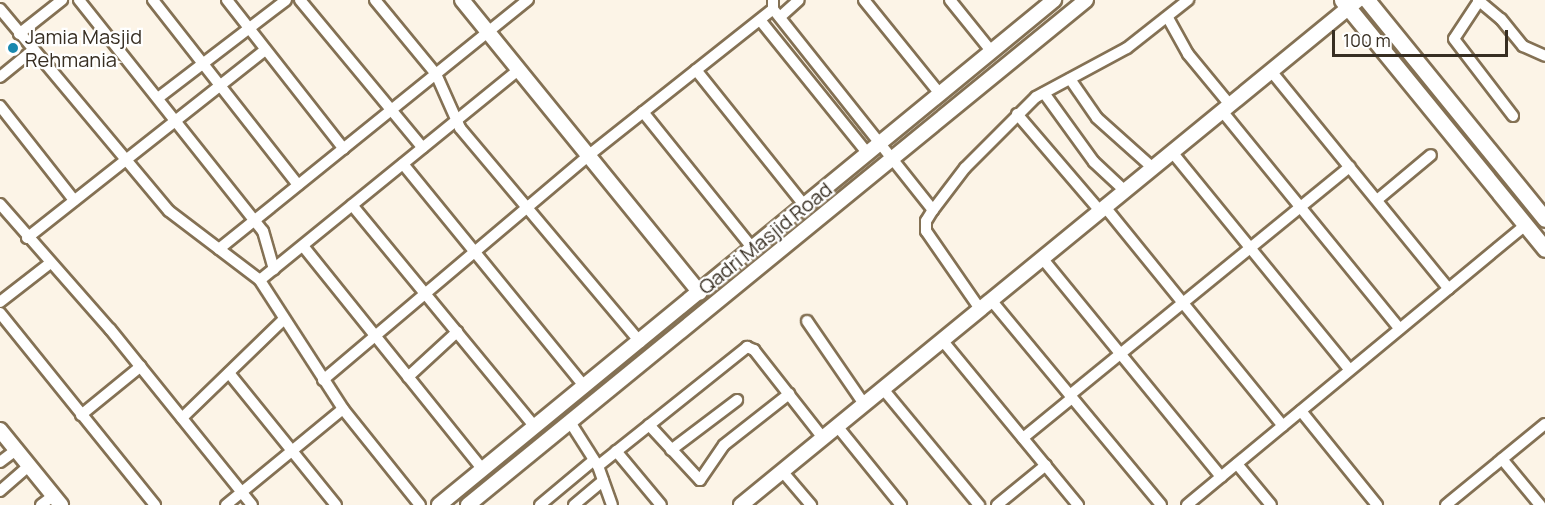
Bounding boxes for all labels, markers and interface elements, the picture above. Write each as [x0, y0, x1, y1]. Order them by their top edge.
scale bar [1335, 18, 1510, 56]
place label: Jamia Masjid Rehmania [25, 24, 142, 71]
text: 100 m [1343, 28, 1391, 52]
marker: Jamia Masjid Rehmania [6, 41, 20, 55]
street label: Qadri Masjid Road [693, 177, 837, 299]

